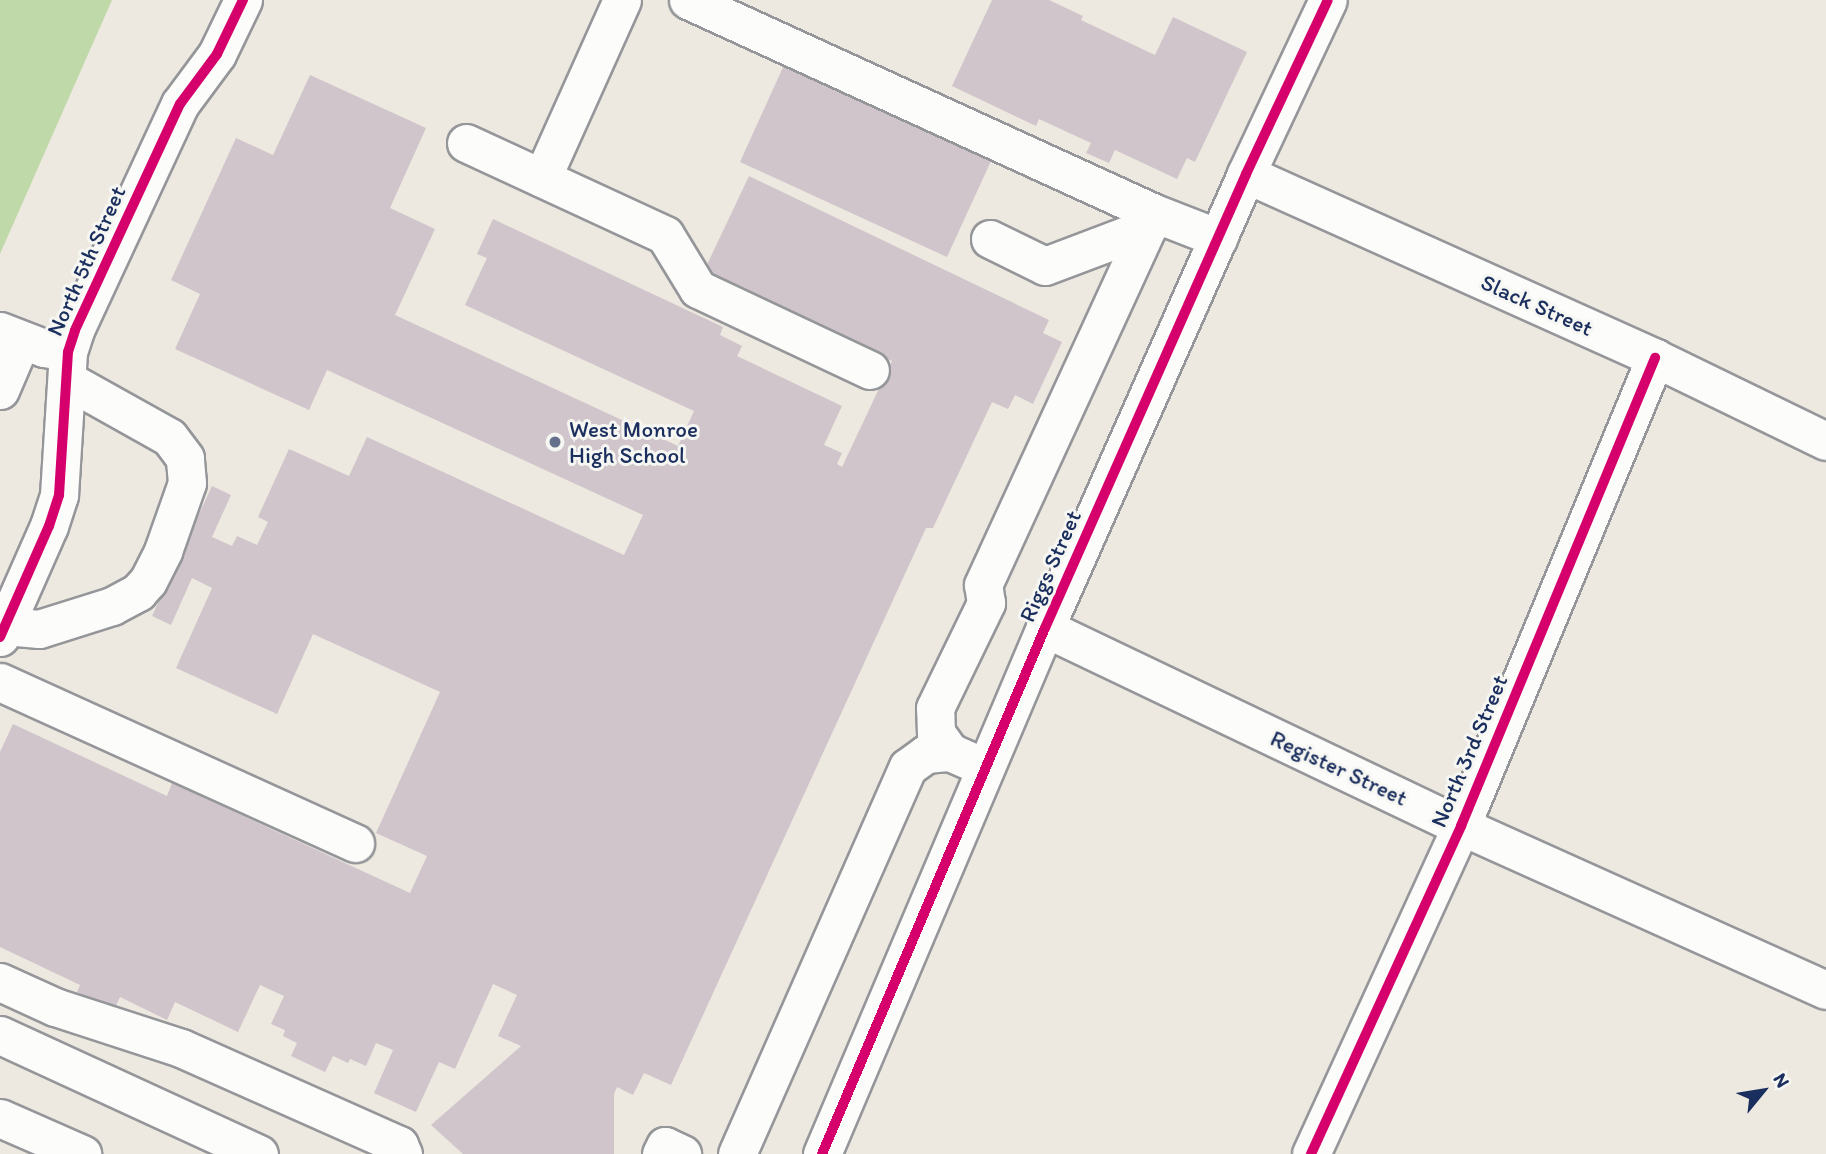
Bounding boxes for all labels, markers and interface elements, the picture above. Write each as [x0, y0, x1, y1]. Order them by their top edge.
street label: North 5th Street [41, 182, 131, 340]
street label: Slack Street [1477, 268, 1597, 342]
place label: West Monroe High School [569, 415, 697, 469]
marker: West Monroe High School [547, 434, 563, 450]
street label: Riggs Street [1013, 506, 1087, 626]
street label: North 3rd Street [1425, 671, 1513, 831]
street label: Register Street [1266, 724, 1412, 812]
north arrow [1728, 1056, 1798, 1126]
text: N [1768, 1069, 1795, 1092]

